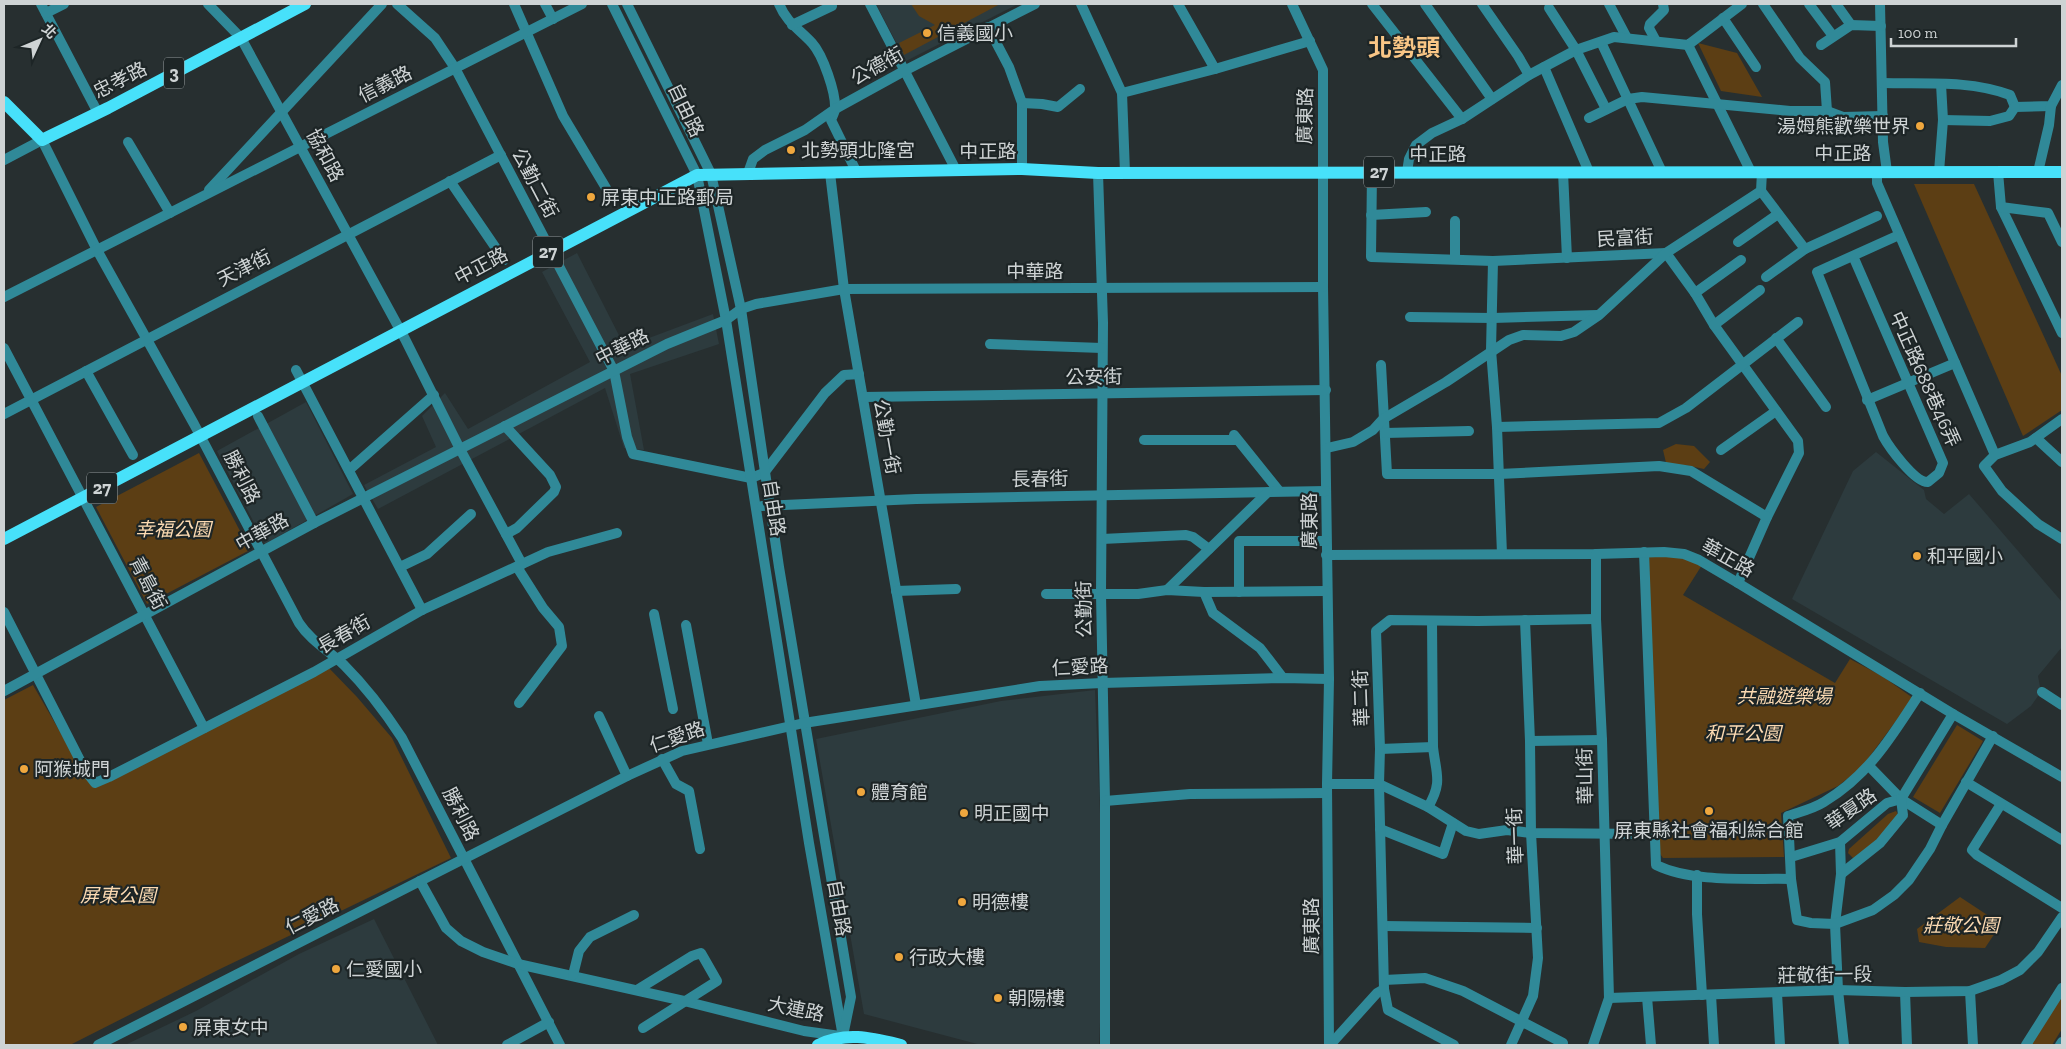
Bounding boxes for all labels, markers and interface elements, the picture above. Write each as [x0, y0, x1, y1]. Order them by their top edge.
north arrow [15, 15, 65, 65]
scale bar [1891, 15, 2016, 47]
text: 北 [38, 20, 60, 42]
place label: 信義國小 [937, 22, 1013, 45]
text: 100 m [1898, 24, 1937, 42]
marker: 信義國小 [921, 27, 933, 39]
district label: 北勢頭 [1368, 33, 1440, 62]
street label: 公德街 [846, 42, 908, 90]
street label: 忠孝路 [89, 57, 151, 103]
road number: 3 [164, 58, 184, 88]
street label: 信義路 [354, 61, 416, 107]
street label: 自由路 [663, 79, 709, 141]
street label: 廣東路 [1293, 87, 1317, 145]
place label: 湯姆熊歡樂世界 [1777, 115, 1910, 138]
marker: 湯姆熊歡樂世界 [1914, 120, 1926, 132]
street label: 協和路 [301, 124, 349, 186]
place label: 北勢頭北隆宮 [801, 139, 915, 162]
street label: 中正路 [959, 140, 1017, 163]
street label: 中正路 [1814, 142, 1872, 165]
street label: 中正路 [1409, 143, 1467, 166]
street label: 公勤二街 [507, 144, 563, 222]
marker: 北勢頭北隆宮 [785, 144, 797, 156]
road number: 27 [1364, 156, 1394, 188]
place label: 屏東中正路郵局 [601, 186, 734, 209]
marker: 屏東中正路郵局 [585, 191, 597, 203]
street label: 民富街 [1596, 225, 1654, 251]
road number: 27 [533, 236, 563, 268]
street label: 中正路 [450, 242, 512, 290]
street label: 天津街 [213, 245, 275, 291]
street label: 中華路 [1006, 260, 1064, 283]
street label: 中正路688巷46弄 [1885, 308, 1965, 450]
street label: 中華路 [591, 324, 653, 370]
street label: 公安街 [1065, 365, 1123, 389]
street label: 公勤一街 [869, 398, 905, 476]
street label: 勝利路 [219, 446, 265, 508]
street label: 長春街 [1011, 467, 1069, 491]
road number: 27 [87, 472, 117, 503]
street label: 自由路 [758, 478, 790, 538]
street label: 廣東路 [1298, 492, 1321, 550]
street label: 中華路 [231, 508, 293, 556]
park label: 幸福公園 [135, 518, 214, 541]
street label: 華正路 [1697, 534, 1759, 582]
place label: 和平國小 [1927, 545, 2003, 568]
marker: 和平國小 [1911, 550, 1923, 562]
street label: 青島街 [124, 552, 172, 614]
street label: 公勤街 [1072, 580, 1096, 638]
street label: 長春街 [314, 610, 374, 658]
street label: 仁愛路 [1051, 654, 1109, 680]
street label: 華二街 [1349, 669, 1373, 727]
park label: 共融遊樂場 [1736, 685, 1833, 708]
street label: 仁愛路 [646, 717, 708, 757]
park label: 和平公園 [1705, 722, 1784, 745]
street label: 華山街 [1573, 747, 1597, 805]
place label: 阿猴城門 [34, 758, 110, 781]
marker: 阿猴城門 [18, 763, 30, 775]
place label: 體育館 [871, 781, 928, 804]
street label: 勝利路 [438, 783, 484, 845]
street label: 華夏路 [1821, 783, 1881, 835]
marker: 體育館 [855, 786, 867, 798]
place label: 明正國中 [974, 802, 1050, 825]
marker: 屏東縣社會福利綜合館 [1703, 805, 1715, 817]
marker: 明正國中 [958, 807, 970, 819]
street label: 華一街 [1503, 807, 1527, 865]
place label: 屏東縣社會福利綜合館 [1614, 819, 1804, 842]
street label: 自由路 [823, 878, 855, 938]
park label: 屏東公園 [80, 884, 159, 907]
place label: 明德樓 [972, 891, 1029, 914]
street label: 仁愛路 [281, 893, 343, 939]
marker: 明德樓 [956, 896, 968, 908]
street label: 廣東路 [1300, 897, 1323, 955]
park label: 莊敬公園 [1923, 914, 2002, 937]
place label: 行政大樓 [909, 946, 985, 969]
marker: 行政大樓 [893, 951, 905, 963]
place label: 仁愛國小 [346, 958, 422, 981]
marker: 仁愛國小 [330, 963, 342, 975]
street label: 莊敬街一段 [1777, 963, 1873, 987]
place label: 朝陽樓 [1008, 987, 1065, 1010]
street label: 大連路 [766, 992, 826, 1026]
marker: 朝陽樓 [992, 992, 1004, 1004]
place label: 屏東女中 [193, 1016, 269, 1039]
marker: 屏東女中 [177, 1021, 189, 1033]

